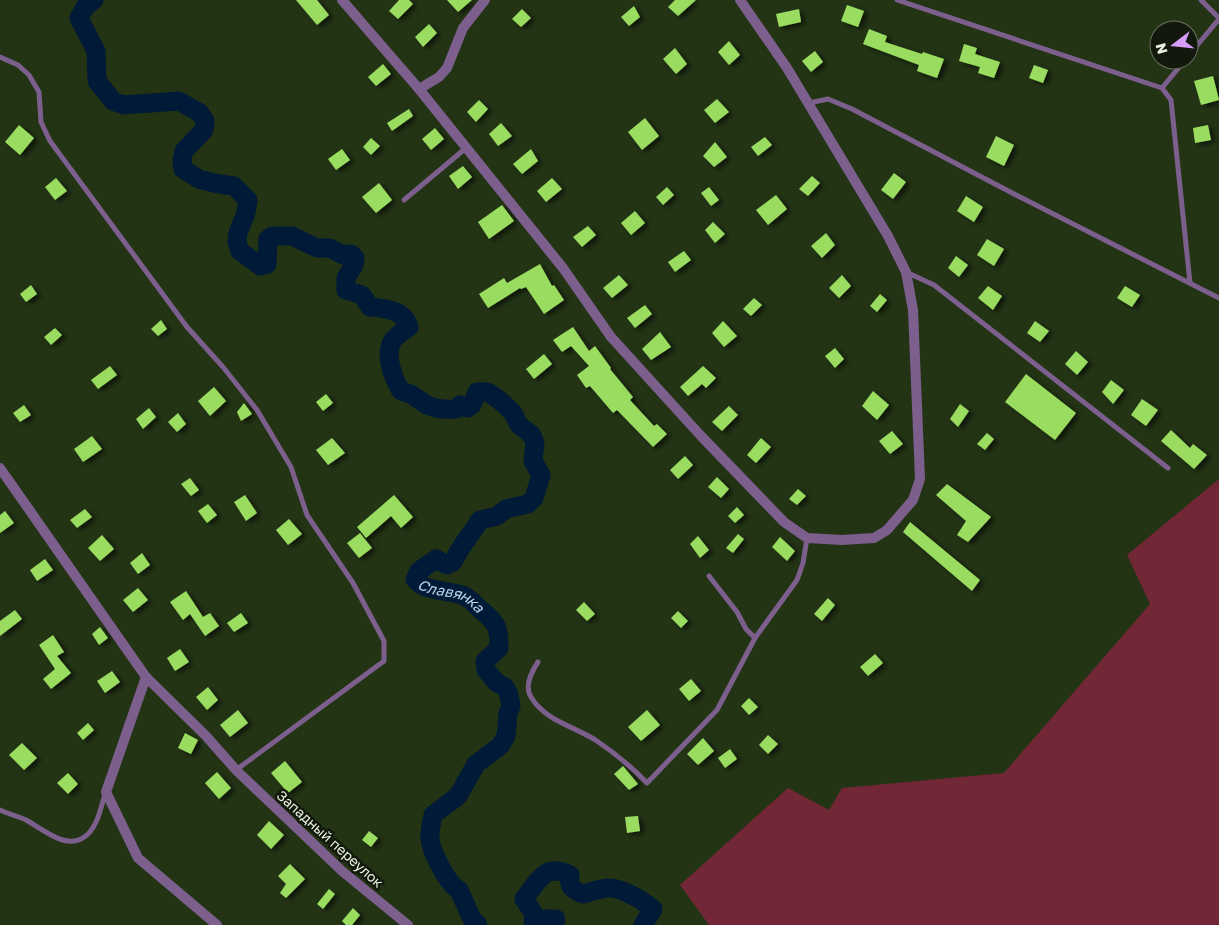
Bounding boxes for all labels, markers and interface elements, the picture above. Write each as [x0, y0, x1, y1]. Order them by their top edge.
north arrow [1149, 20, 1199, 70]
text: N [1151, 41, 1171, 56]
water label: Славянка [415, 575, 489, 616]
street label: Западный переулок [274, 786, 387, 891]

